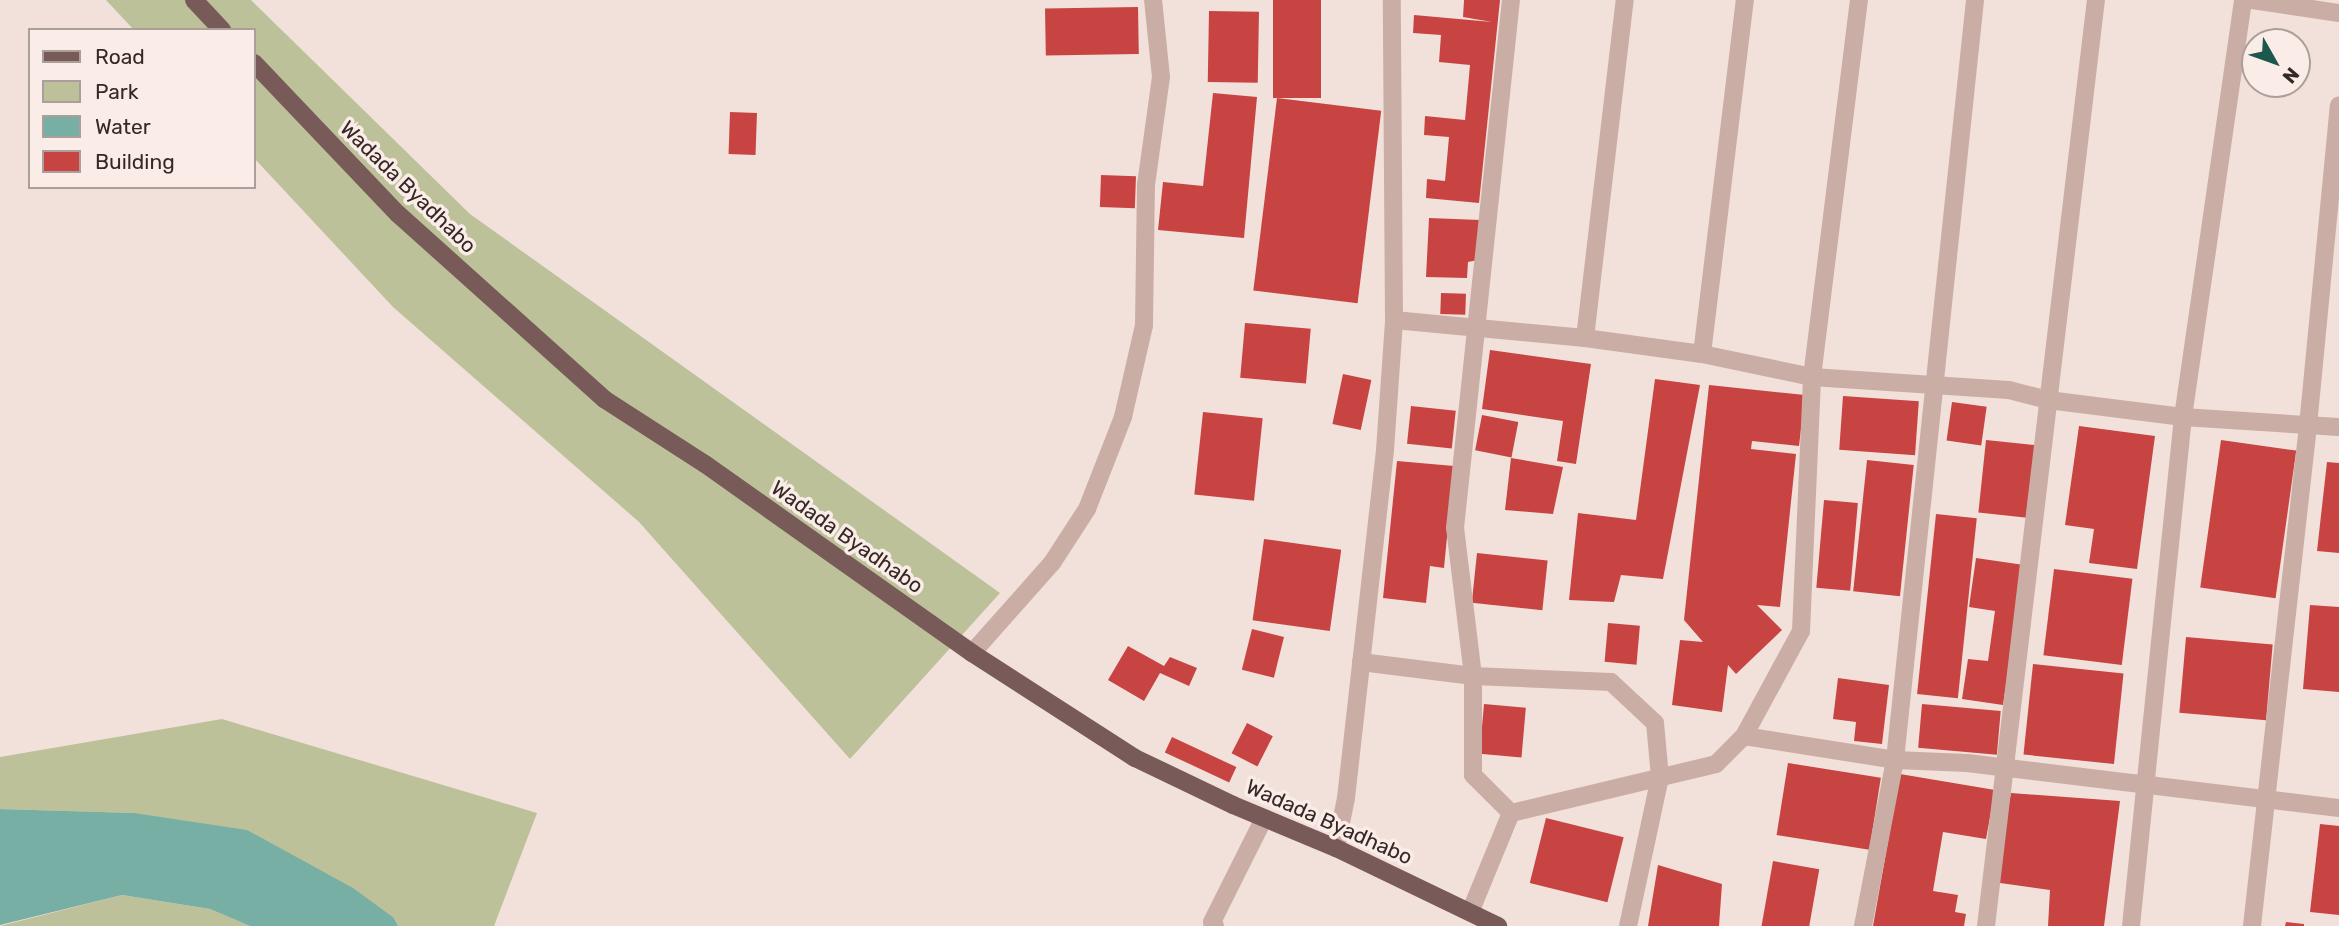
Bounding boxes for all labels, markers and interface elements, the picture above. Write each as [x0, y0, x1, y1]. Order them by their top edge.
legend [28, 28, 256, 189]
north arrow [2241, 28, 2311, 98]
text: Road [95, 44, 145, 69]
text: N [2278, 63, 2304, 88]
text: Park [95, 79, 139, 104]
text: Water [95, 114, 151, 139]
street label: Wadada Byadhabo [335, 116, 481, 258]
text: Building [95, 149, 175, 174]
street label: Wadada Byadhabo [766, 475, 928, 599]
street label: Wadada Byadhabo [1242, 774, 1416, 870]

